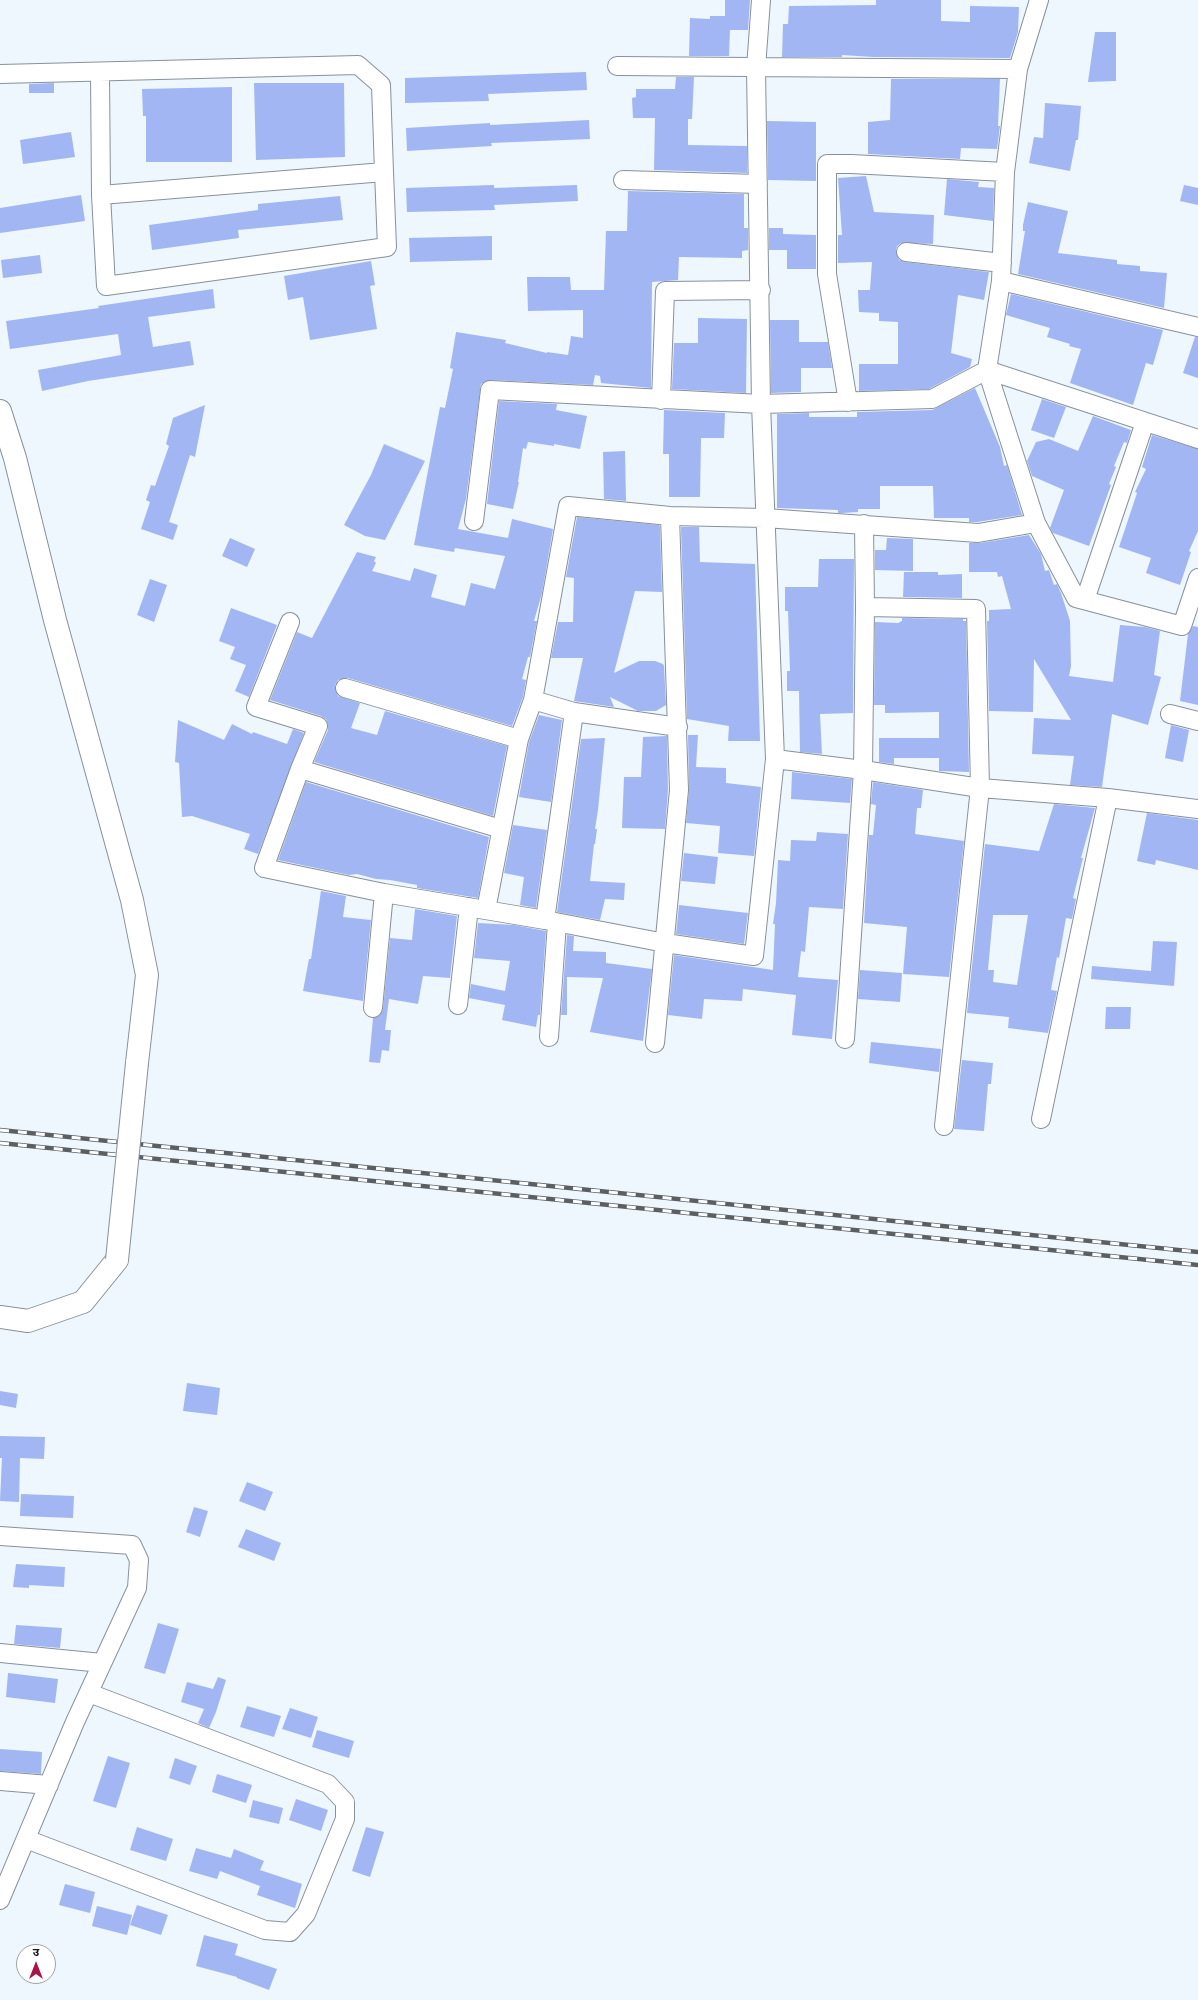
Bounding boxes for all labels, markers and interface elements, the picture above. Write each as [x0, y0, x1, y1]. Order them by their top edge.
north arrow [16, 1944, 56, 1984]
text: उ [33, 1946, 39, 1959]

